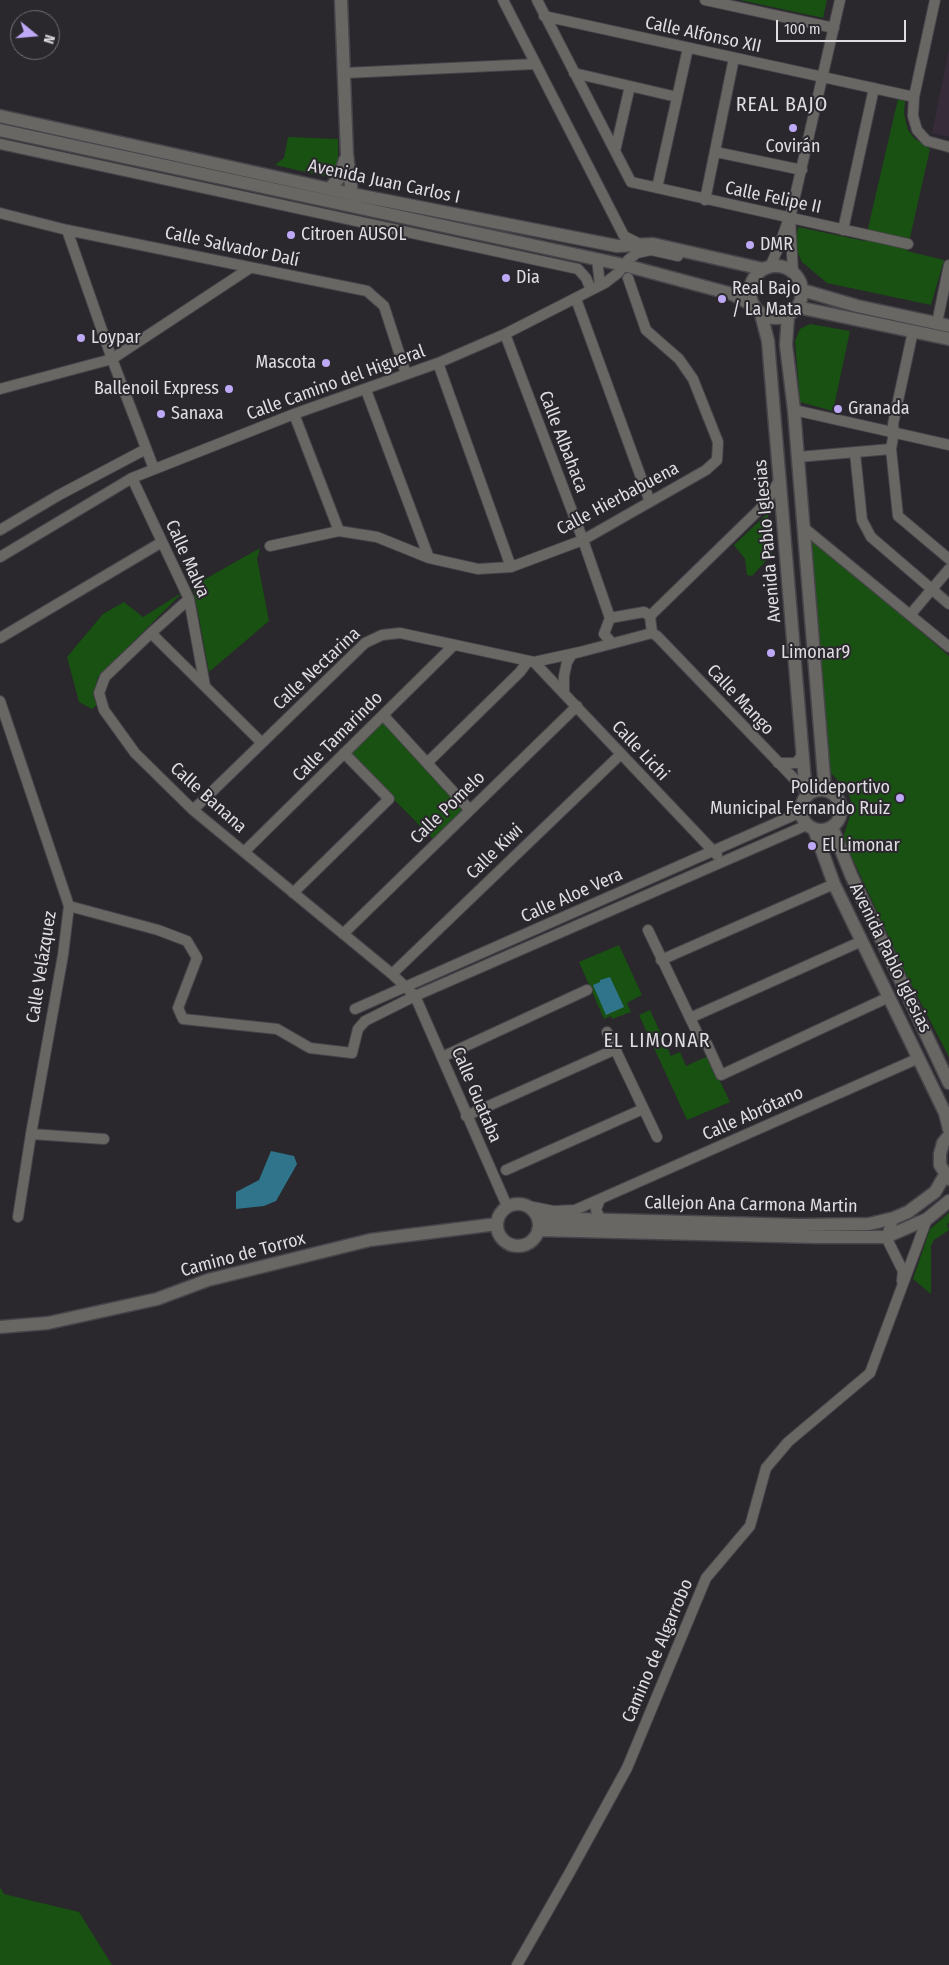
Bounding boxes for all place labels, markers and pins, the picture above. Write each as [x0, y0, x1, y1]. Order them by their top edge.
marker: Covirán [787, 122, 799, 134]
place label: Covirán [766, 136, 820, 158]
place label: Citroen AUSOL [301, 224, 406, 246]
marker: Citroen AUSOL [285, 229, 297, 241]
place label: DMR [760, 234, 793, 256]
marker: DMR [744, 239, 756, 251]
place label: Dia [516, 267, 540, 289]
marker: Dia [500, 272, 512, 284]
place label: Real Bajo / La Mata [732, 278, 802, 320]
marker: Real Bajo / La Mata [716, 293, 728, 305]
place label: Loypar [91, 327, 141, 349]
marker: Loypar [75, 332, 87, 344]
place label: Mascota [255, 352, 316, 374]
marker: Mascota [320, 357, 332, 369]
place label: Ballenoil Express [94, 378, 219, 400]
marker: Ballenoil Express [223, 383, 235, 395]
place label: Granada [848, 398, 910, 420]
place label: Sanaxa [171, 403, 223, 425]
marker: Granada [832, 403, 844, 415]
marker: Sanaxa [155, 408, 167, 420]
place label: Limonar9 [781, 642, 850, 664]
marker: Limonar9 [765, 647, 777, 659]
place label: Polideportivo Municipal Fernando Ruiz [710, 777, 890, 820]
marker: Polideportivo Municipal Fernando Ruiz [894, 792, 906, 804]
place label: El Limonar [822, 835, 900, 857]
marker: El Limonar [806, 840, 818, 852]

